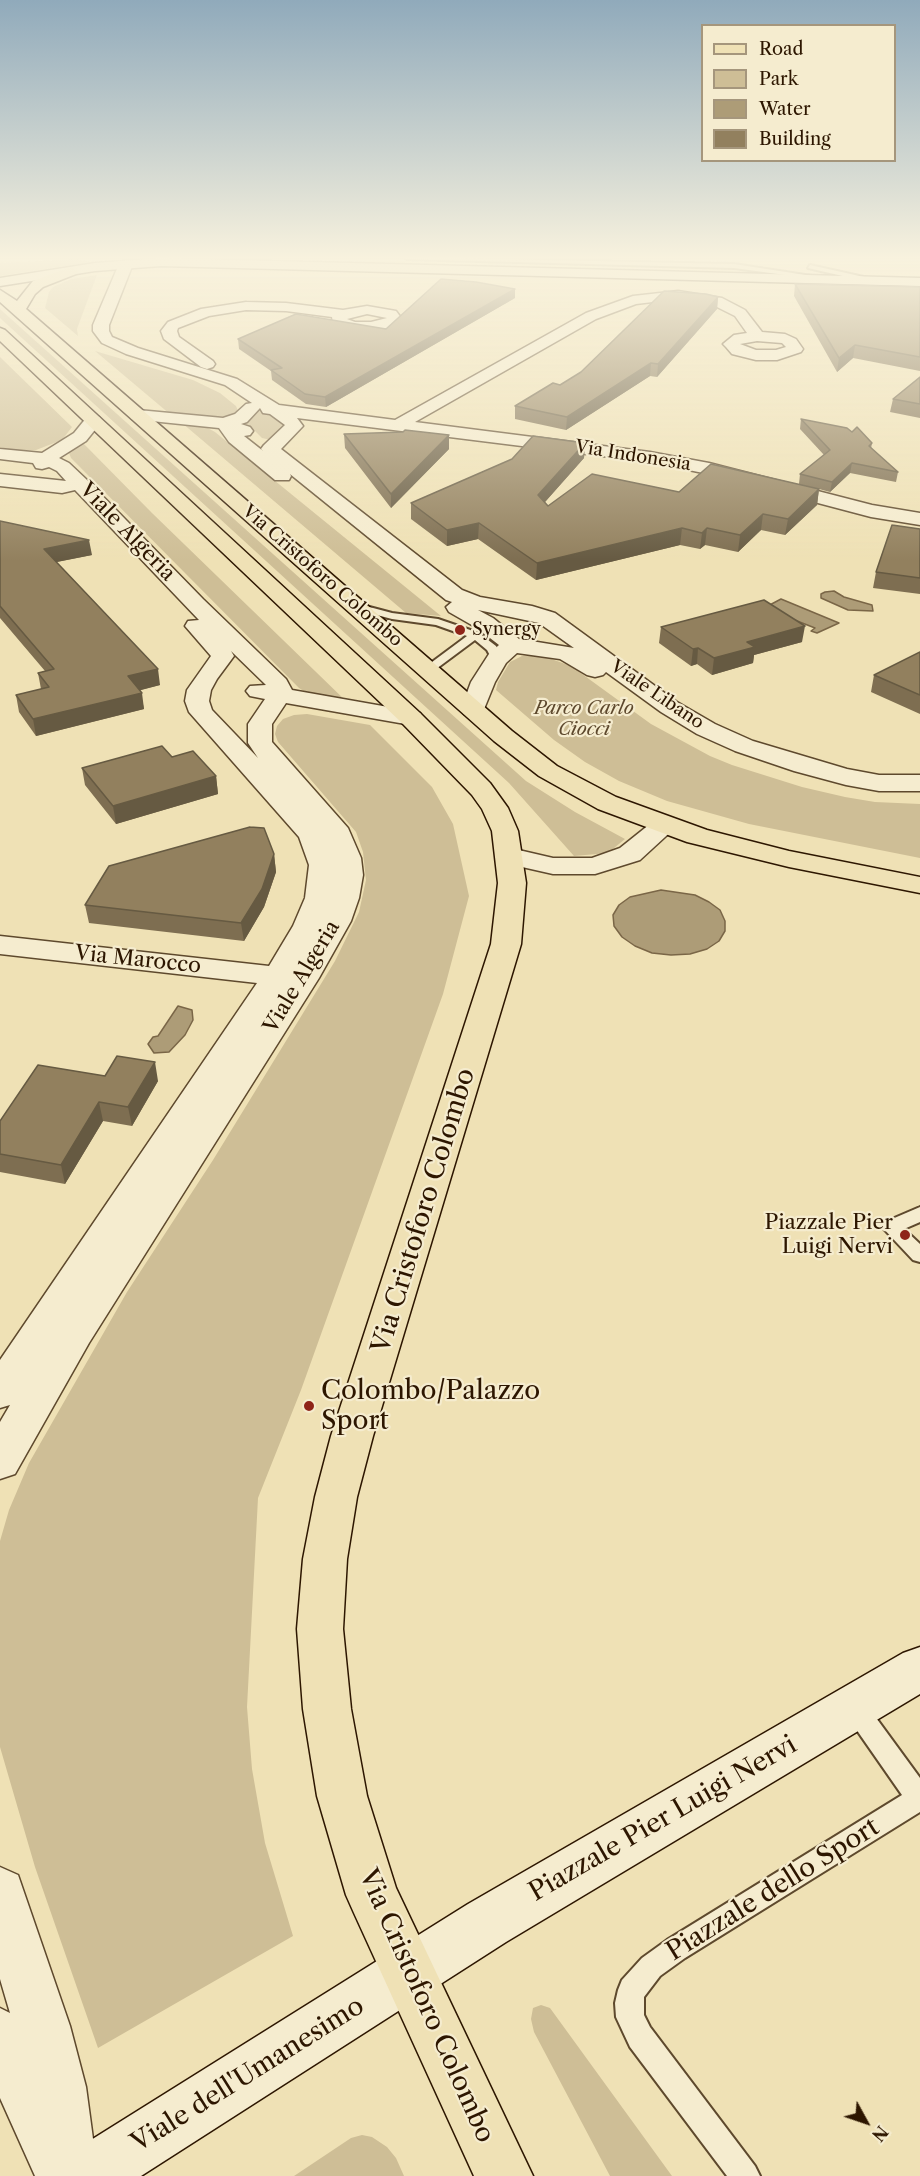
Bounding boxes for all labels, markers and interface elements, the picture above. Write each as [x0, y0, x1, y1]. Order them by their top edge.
legend [701, 24, 896, 162]
text: Road [759, 38, 804, 60]
text: Park [759, 68, 798, 90]
text: Water [759, 98, 811, 120]
text: Building [759, 128, 831, 150]
street label: Via Indonesia [574, 436, 692, 476]
street label: Viale Algeria [74, 478, 180, 586]
street label: Via Cristoforo Colombo [238, 501, 406, 651]
place label: Synergy [472, 619, 541, 641]
marker: Synergy [453, 623, 467, 637]
street label: Viale Libano [606, 656, 708, 734]
park label: Parco Carlo Ciocci [534, 698, 634, 740]
street label: Viale Algeria [258, 916, 346, 1038]
street label: Via Marocco [74, 941, 202, 979]
street label: Via Cristoforo Colombo [366, 1065, 482, 1357]
place label: Piazzale Pier Luigi Nervi [764, 1210, 893, 1260]
marker: Piazzale Pier Luigi Nervi [898, 1228, 912, 1242]
place label: Colombo/Palazzo Sport [321, 1375, 540, 1436]
marker: Colombo/Palazzo Sport [302, 1399, 316, 1413]
street label: Piazzale Pier Luigi Nervi [524, 1730, 802, 1908]
street label: Piazzale dello Sport [661, 1812, 885, 1968]
street label: Via Cristoforo Colombo [351, 1864, 501, 2148]
street label: Viale dell'Umanesimo [126, 1991, 370, 2159]
north arrow [836, 2092, 896, 2152]
text: N [868, 2122, 892, 2145]

